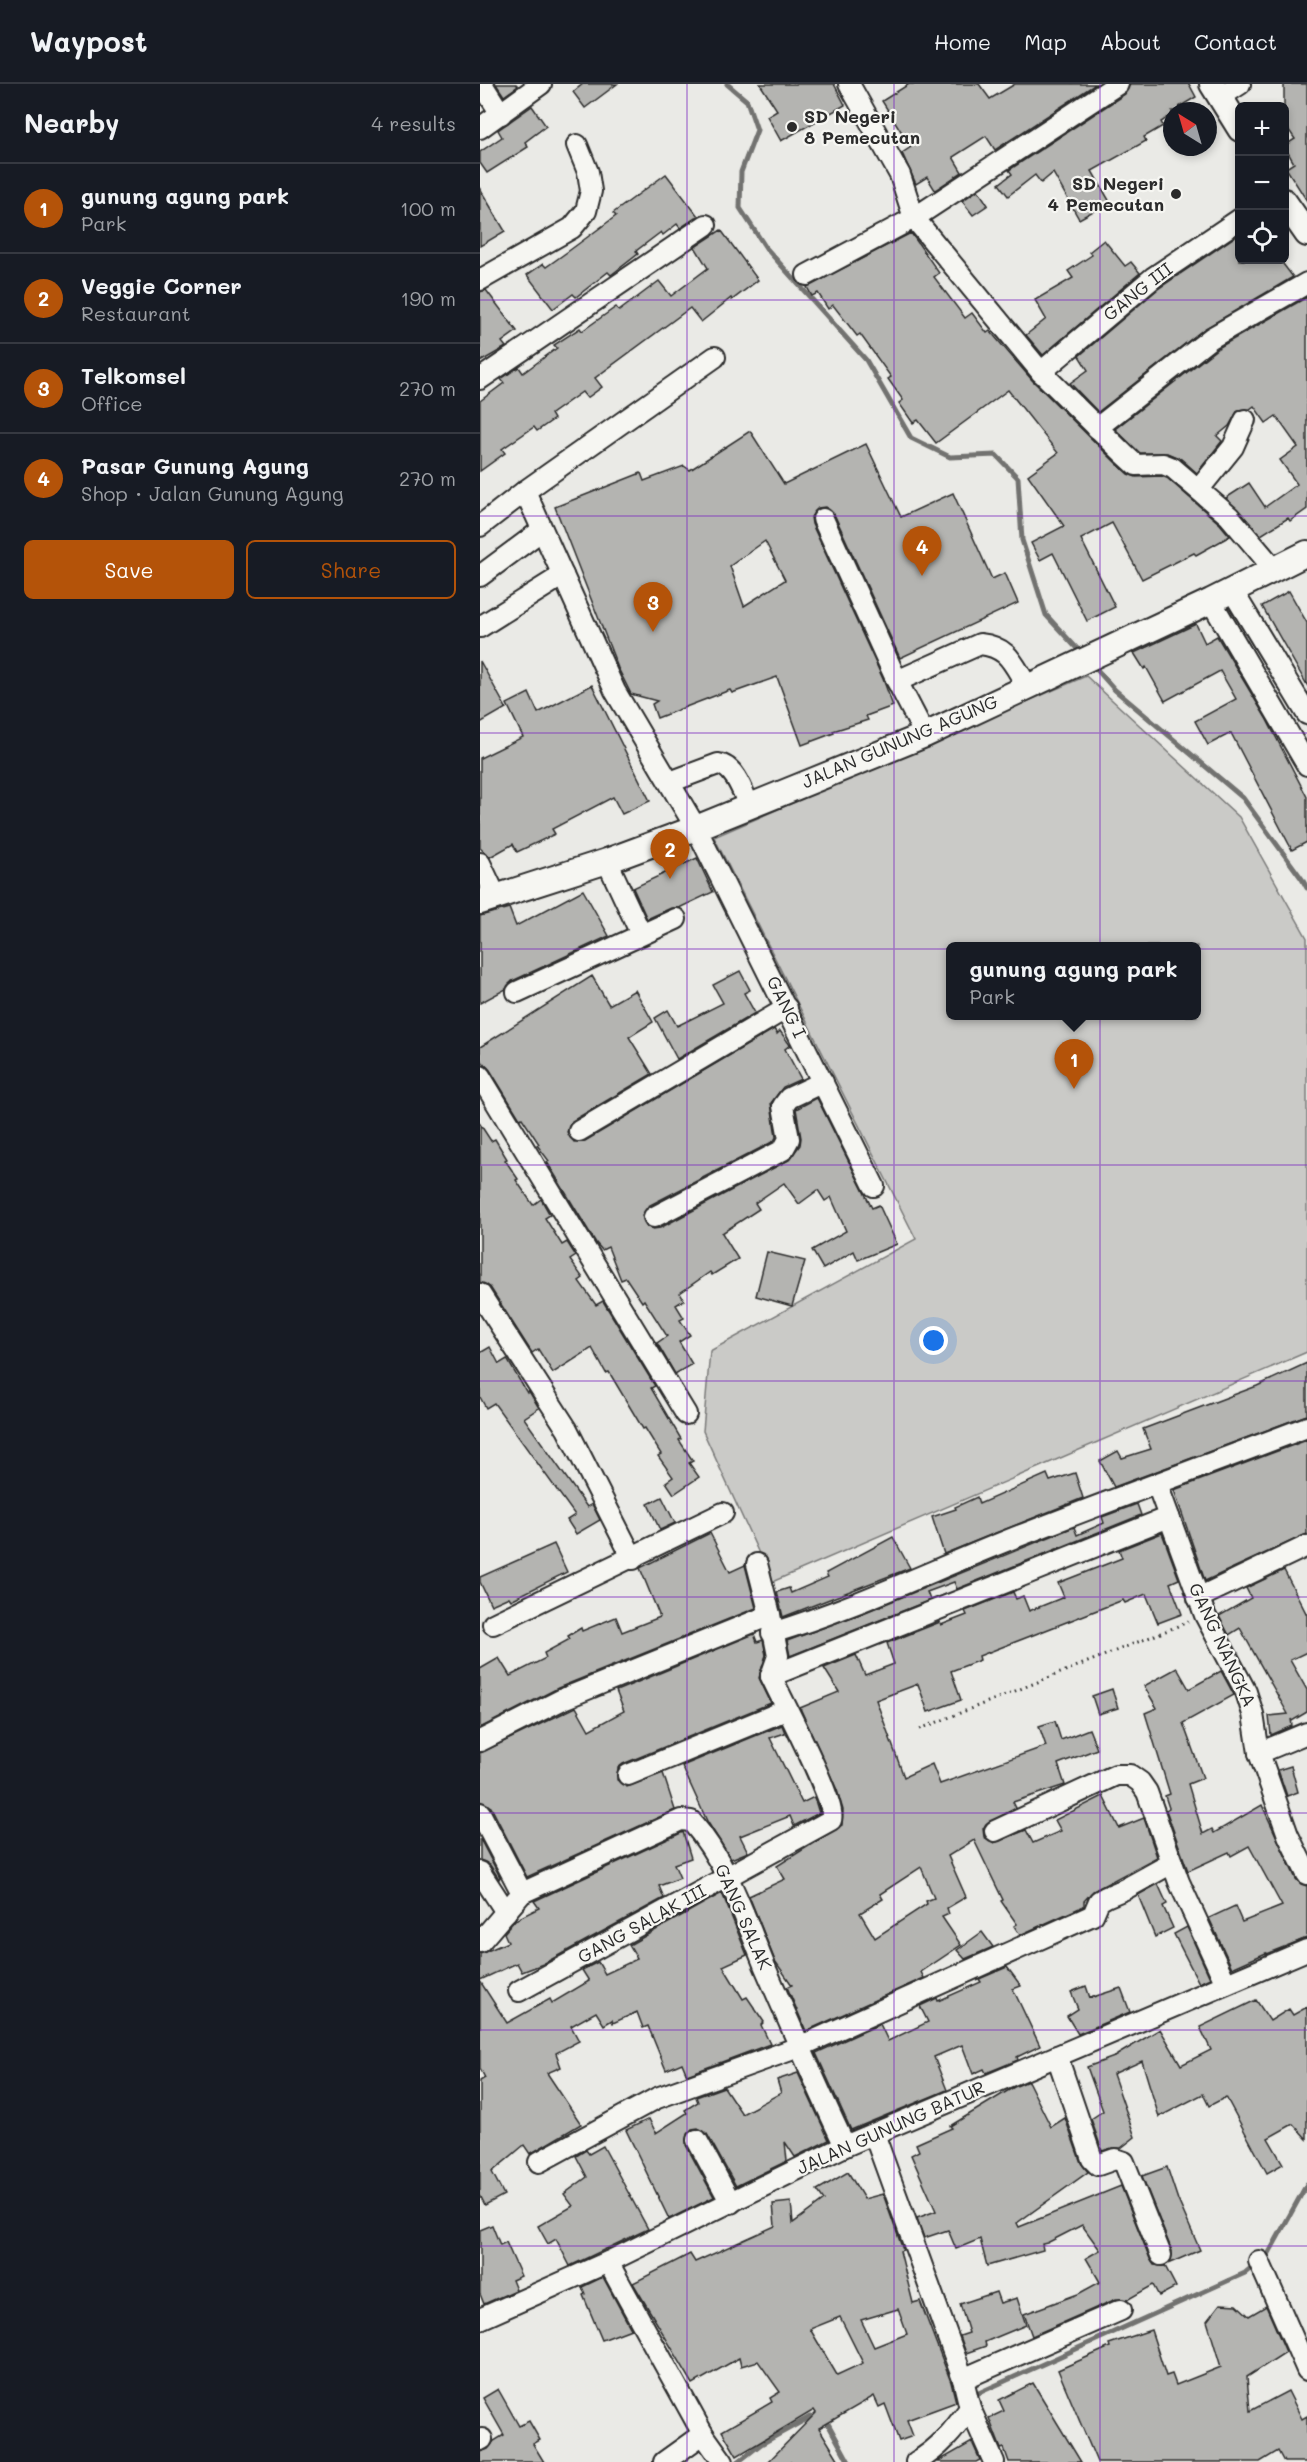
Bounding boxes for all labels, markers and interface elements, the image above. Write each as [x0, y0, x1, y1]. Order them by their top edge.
text: Waypost [30, 23, 147, 59]
text: Home [934, 28, 991, 55]
text: Map [1024, 28, 1067, 55]
text: About [1100, 28, 1161, 55]
text: Contact [1194, 28, 1277, 55]
north arrow [1163, 102, 1217, 156]
map controls [1235, 102, 1289, 264]
button: + [1235, 102, 1289, 156]
place label: SD Negeri 8 Pemecutan [804, 104, 920, 149]
text: Nearby [24, 106, 119, 140]
text: 4 results [371, 110, 456, 136]
marker: SD Negeri 8 Pemecutan [785, 120, 799, 134]
button: − [1235, 156, 1289, 210]
place label: SD Negeri 4 Pemecutan [1048, 171, 1164, 216]
text: gunung agung park [81, 181, 289, 210]
marker: SD Negeri 4 Pemecutan [1169, 187, 1183, 201]
text: 1 [39, 195, 48, 221]
text: 100 m [400, 195, 456, 221]
text: Park [81, 210, 126, 236]
button: locate [1235, 210, 1289, 264]
street label: GANG III [1098, 256, 1177, 326]
text: Veggie Corner [81, 271, 242, 300]
text: 2 [38, 285, 49, 311]
text: 190 m [401, 285, 456, 311]
text: Restaurant [81, 300, 191, 326]
text: Telkomsel [81, 361, 186, 390]
text: 3 [38, 375, 50, 401]
text: 270 m [399, 375, 456, 401]
text: Office [81, 390, 143, 416]
text: Pasar Gunung Agung [81, 451, 309, 480]
text: 4 [37, 465, 50, 491]
text: 270 m [399, 465, 456, 491]
text: Shop · Jalan Gunung Agung [81, 480, 344, 506]
pin: 4 [902, 526, 942, 576]
button: Save [24, 540, 234, 599]
button: Share [246, 540, 456, 599]
pin: 3 [634, 582, 672, 632]
street label: JALAN GUNUNG AGUNG [798, 689, 1001, 793]
pin: 2 [650, 830, 690, 879]
popup [946, 942, 1201, 1020]
text: gunung agung park [969, 954, 1178, 983]
street label: GANG I [762, 972, 812, 1042]
text: Park [969, 983, 1015, 1009]
pin: 1 [1054, 1040, 1094, 1089]
your location [919, 1326, 948, 1355]
street label: GANG NANGKA [1184, 1579, 1262, 1710]
street label: GANG SALAK [710, 1860, 778, 1973]
street label: GANG SALAK III [573, 1878, 710, 1968]
street label: JALAN GUNUNG BATUR [793, 2075, 988, 2179]

